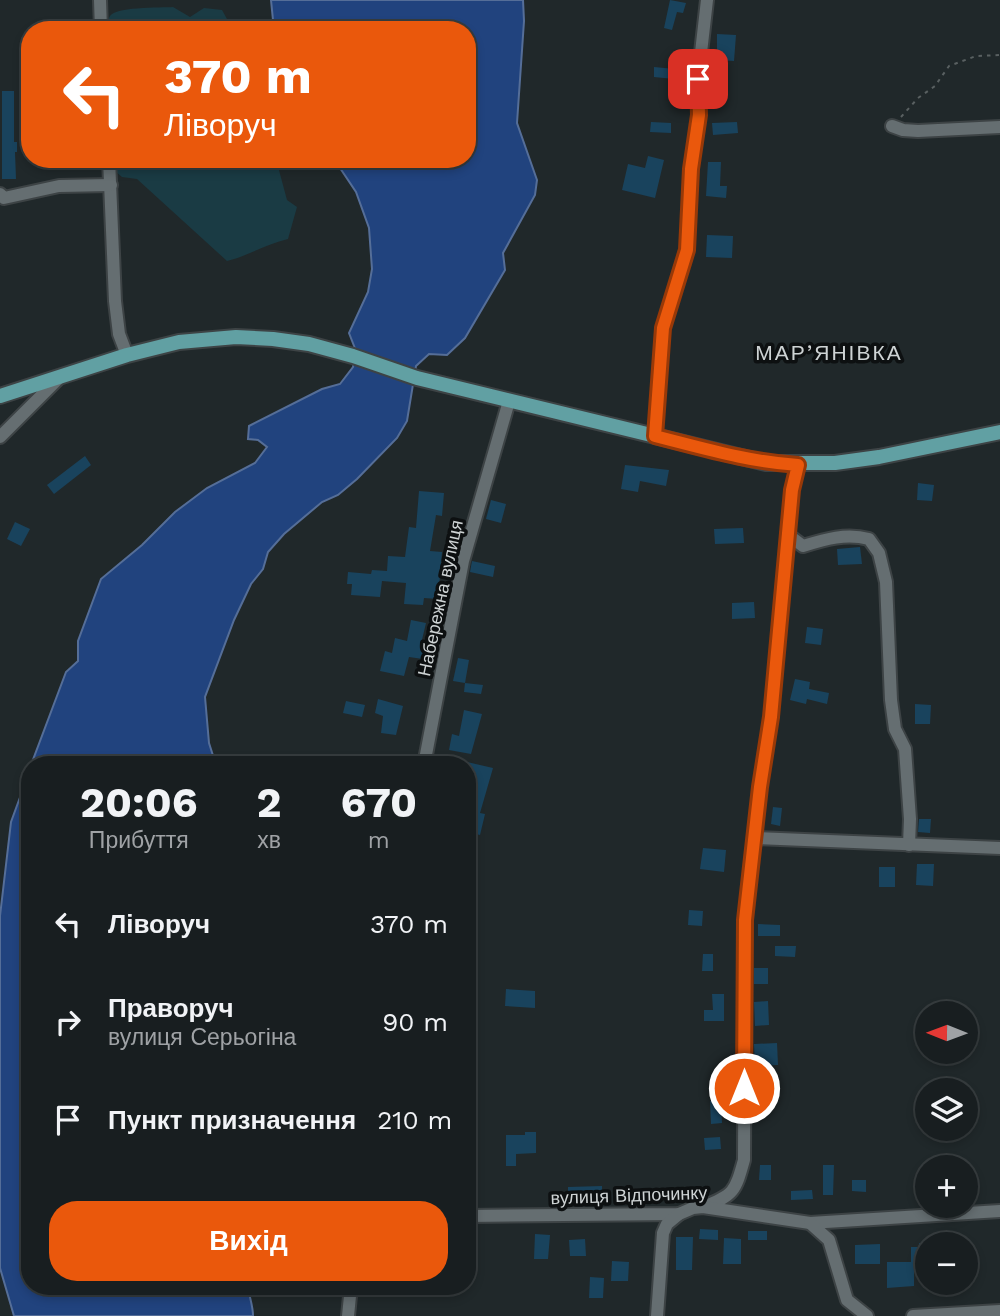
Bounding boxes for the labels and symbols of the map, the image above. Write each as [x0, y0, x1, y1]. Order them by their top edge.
pin [668, 49, 728, 109]
district label: МАР’ЯНІВКА [755, 340, 903, 365]
street label: Набережна вулиця [413, 518, 467, 678]
north arrow [915, 1001, 978, 1064]
position arrow [707, 1051, 781, 1125]
street label: вулиця Відпочинку [550, 1182, 708, 1208]

